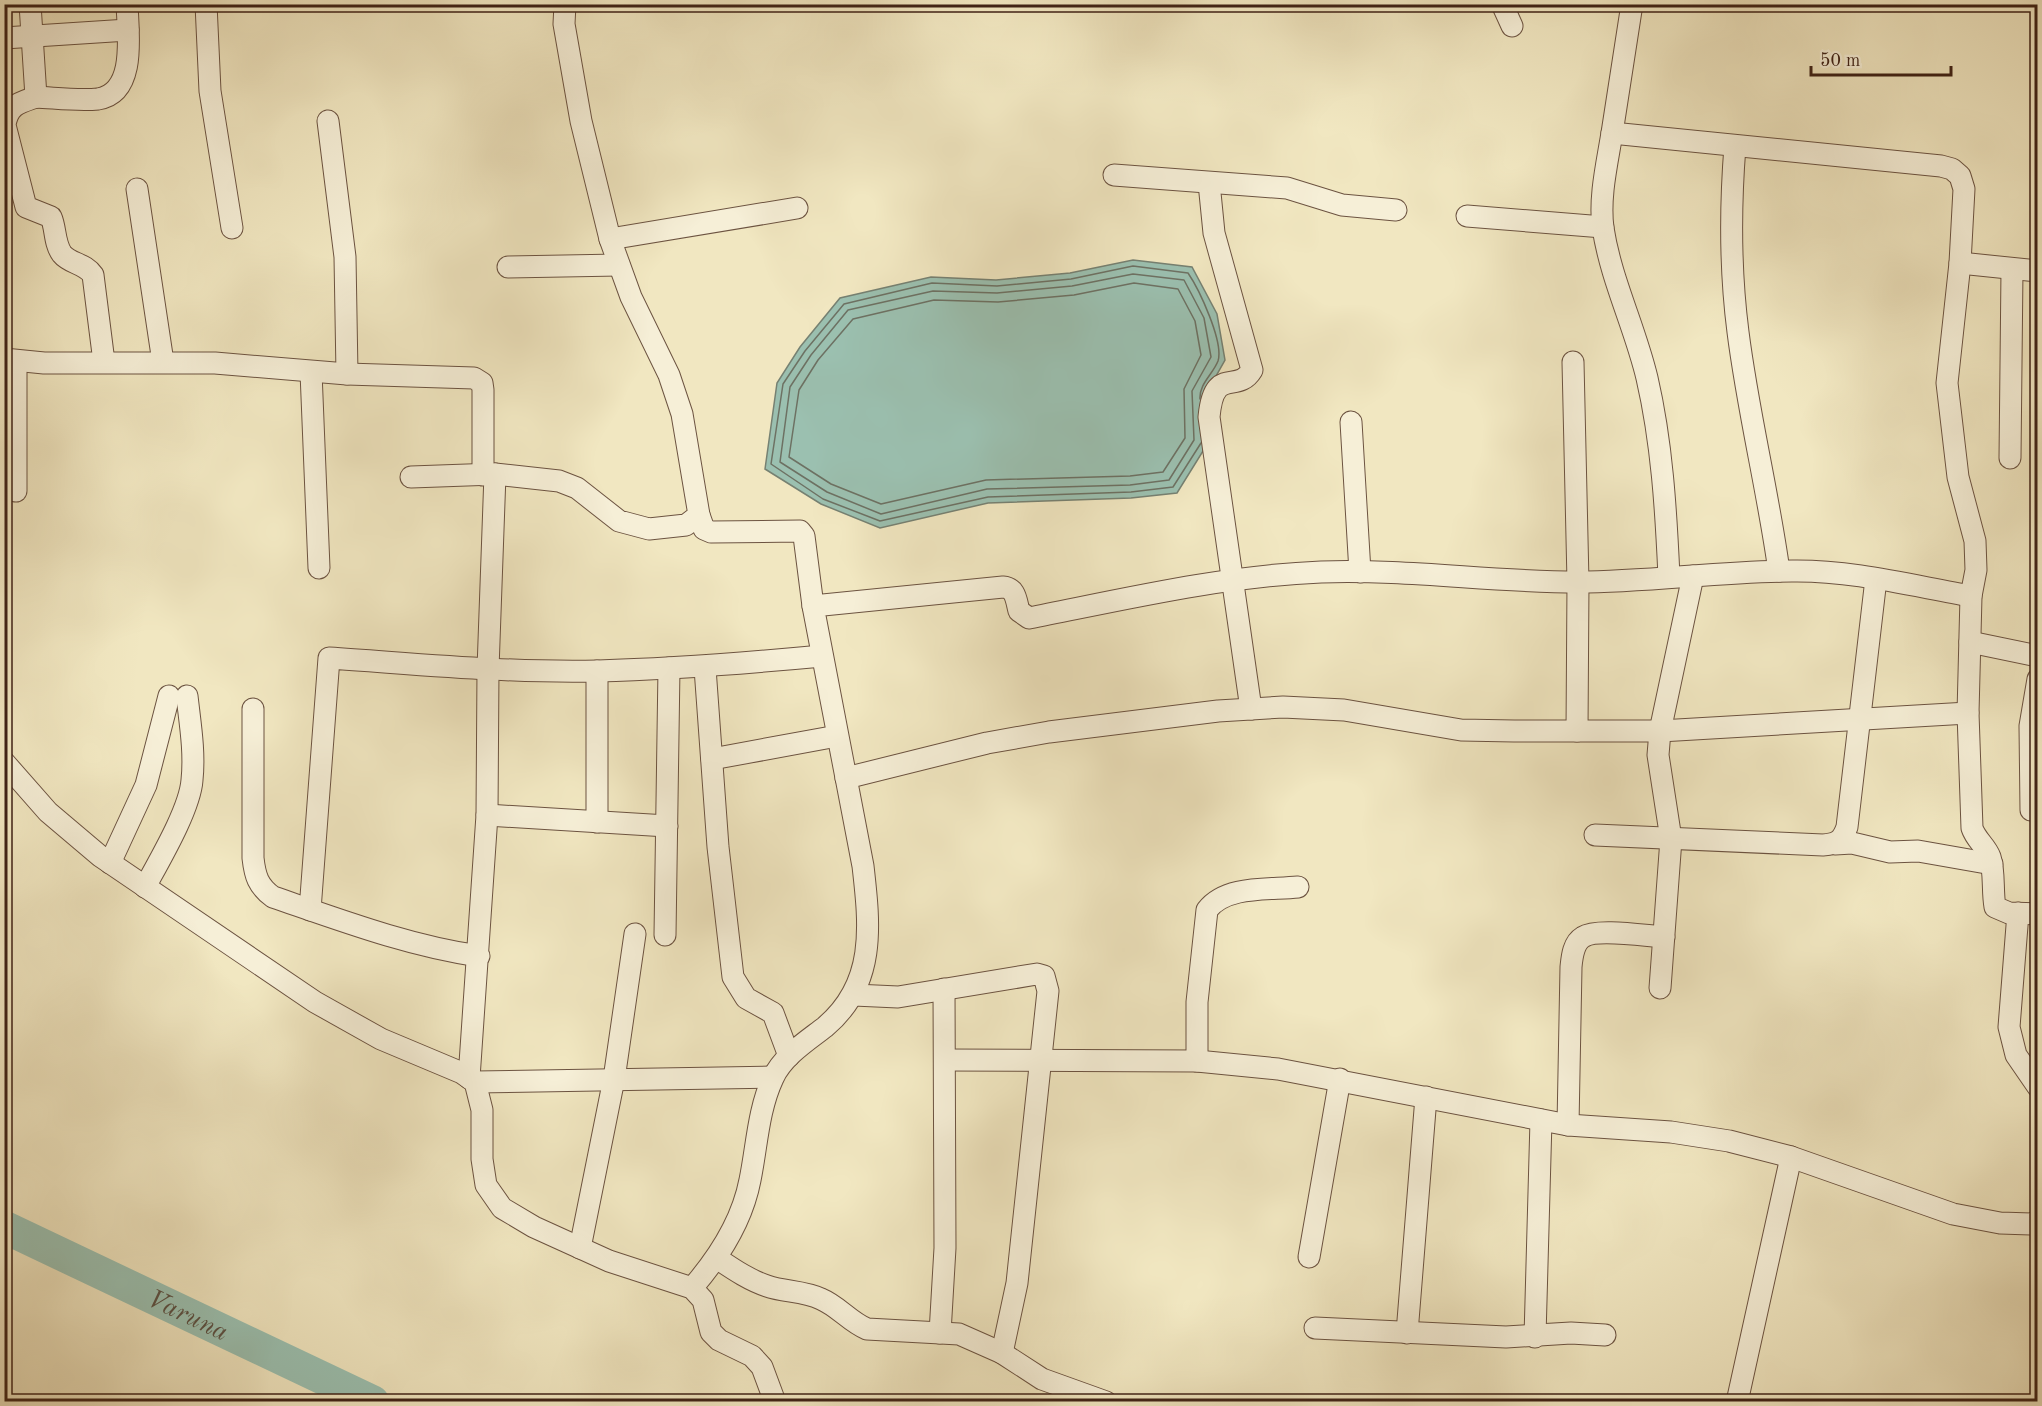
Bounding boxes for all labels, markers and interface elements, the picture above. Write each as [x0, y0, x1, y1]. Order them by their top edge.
scale bar [1811, 39, 1950, 77]
text: 50 m [1820, 52, 1860, 70]
water label: Varuna [143, 1286, 232, 1346]

